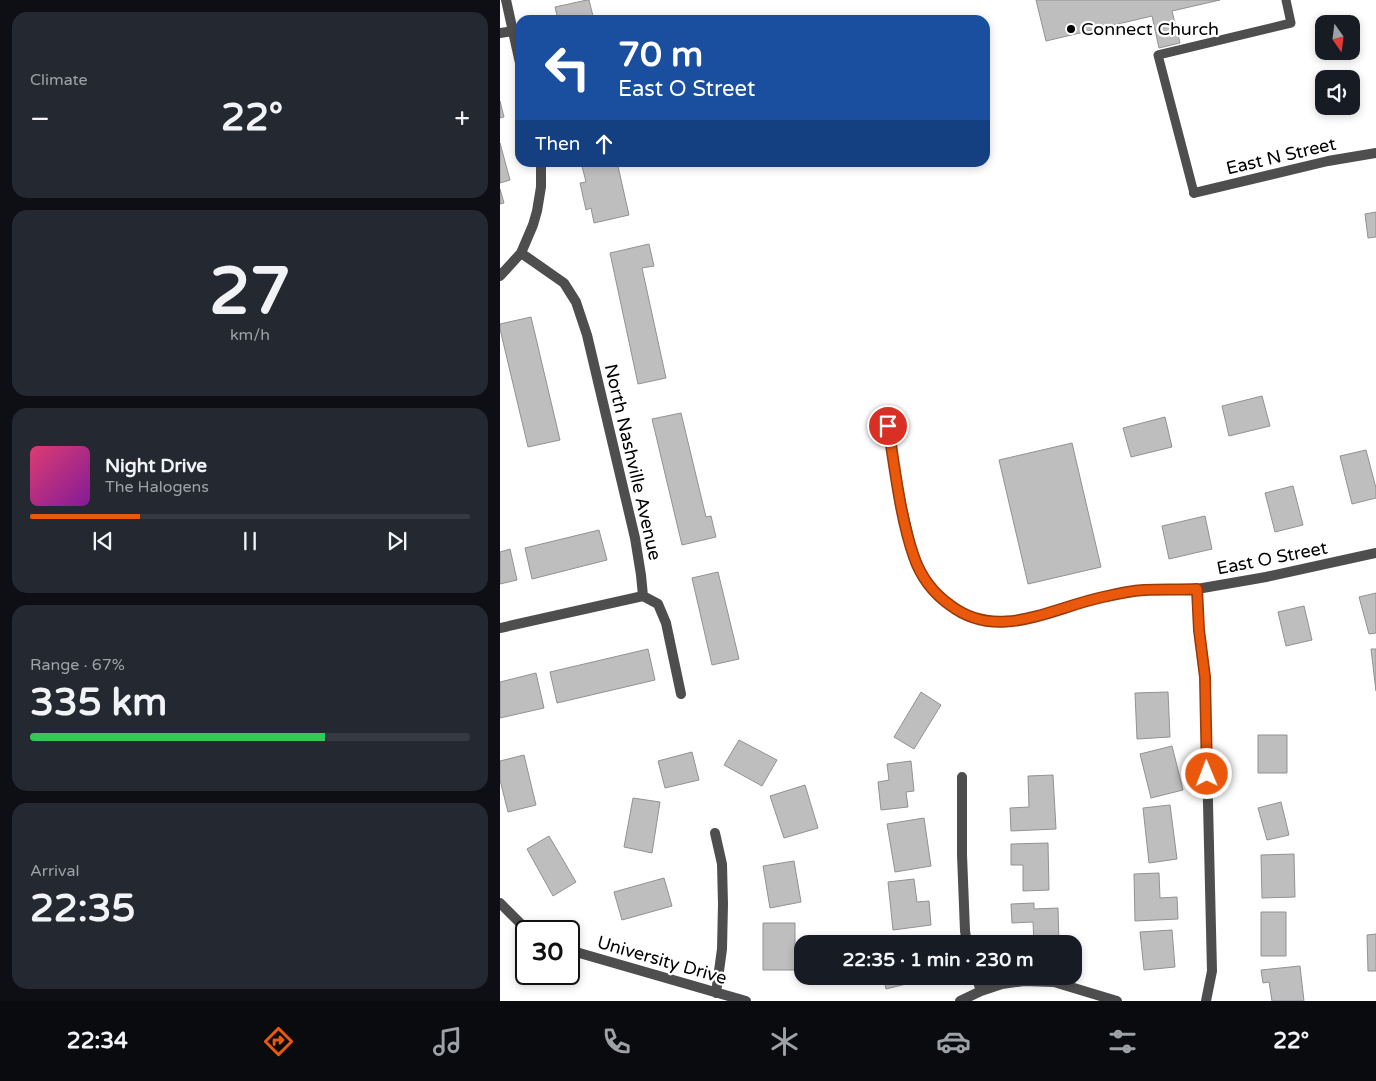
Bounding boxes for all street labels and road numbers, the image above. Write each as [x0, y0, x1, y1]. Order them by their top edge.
street label: East N Street [1224, 133, 1338, 179]
street label: North Nashville Avenue [600, 362, 666, 562]
street label: East O Street [1215, 536, 1329, 580]
street label: University Drive [595, 931, 729, 989]

